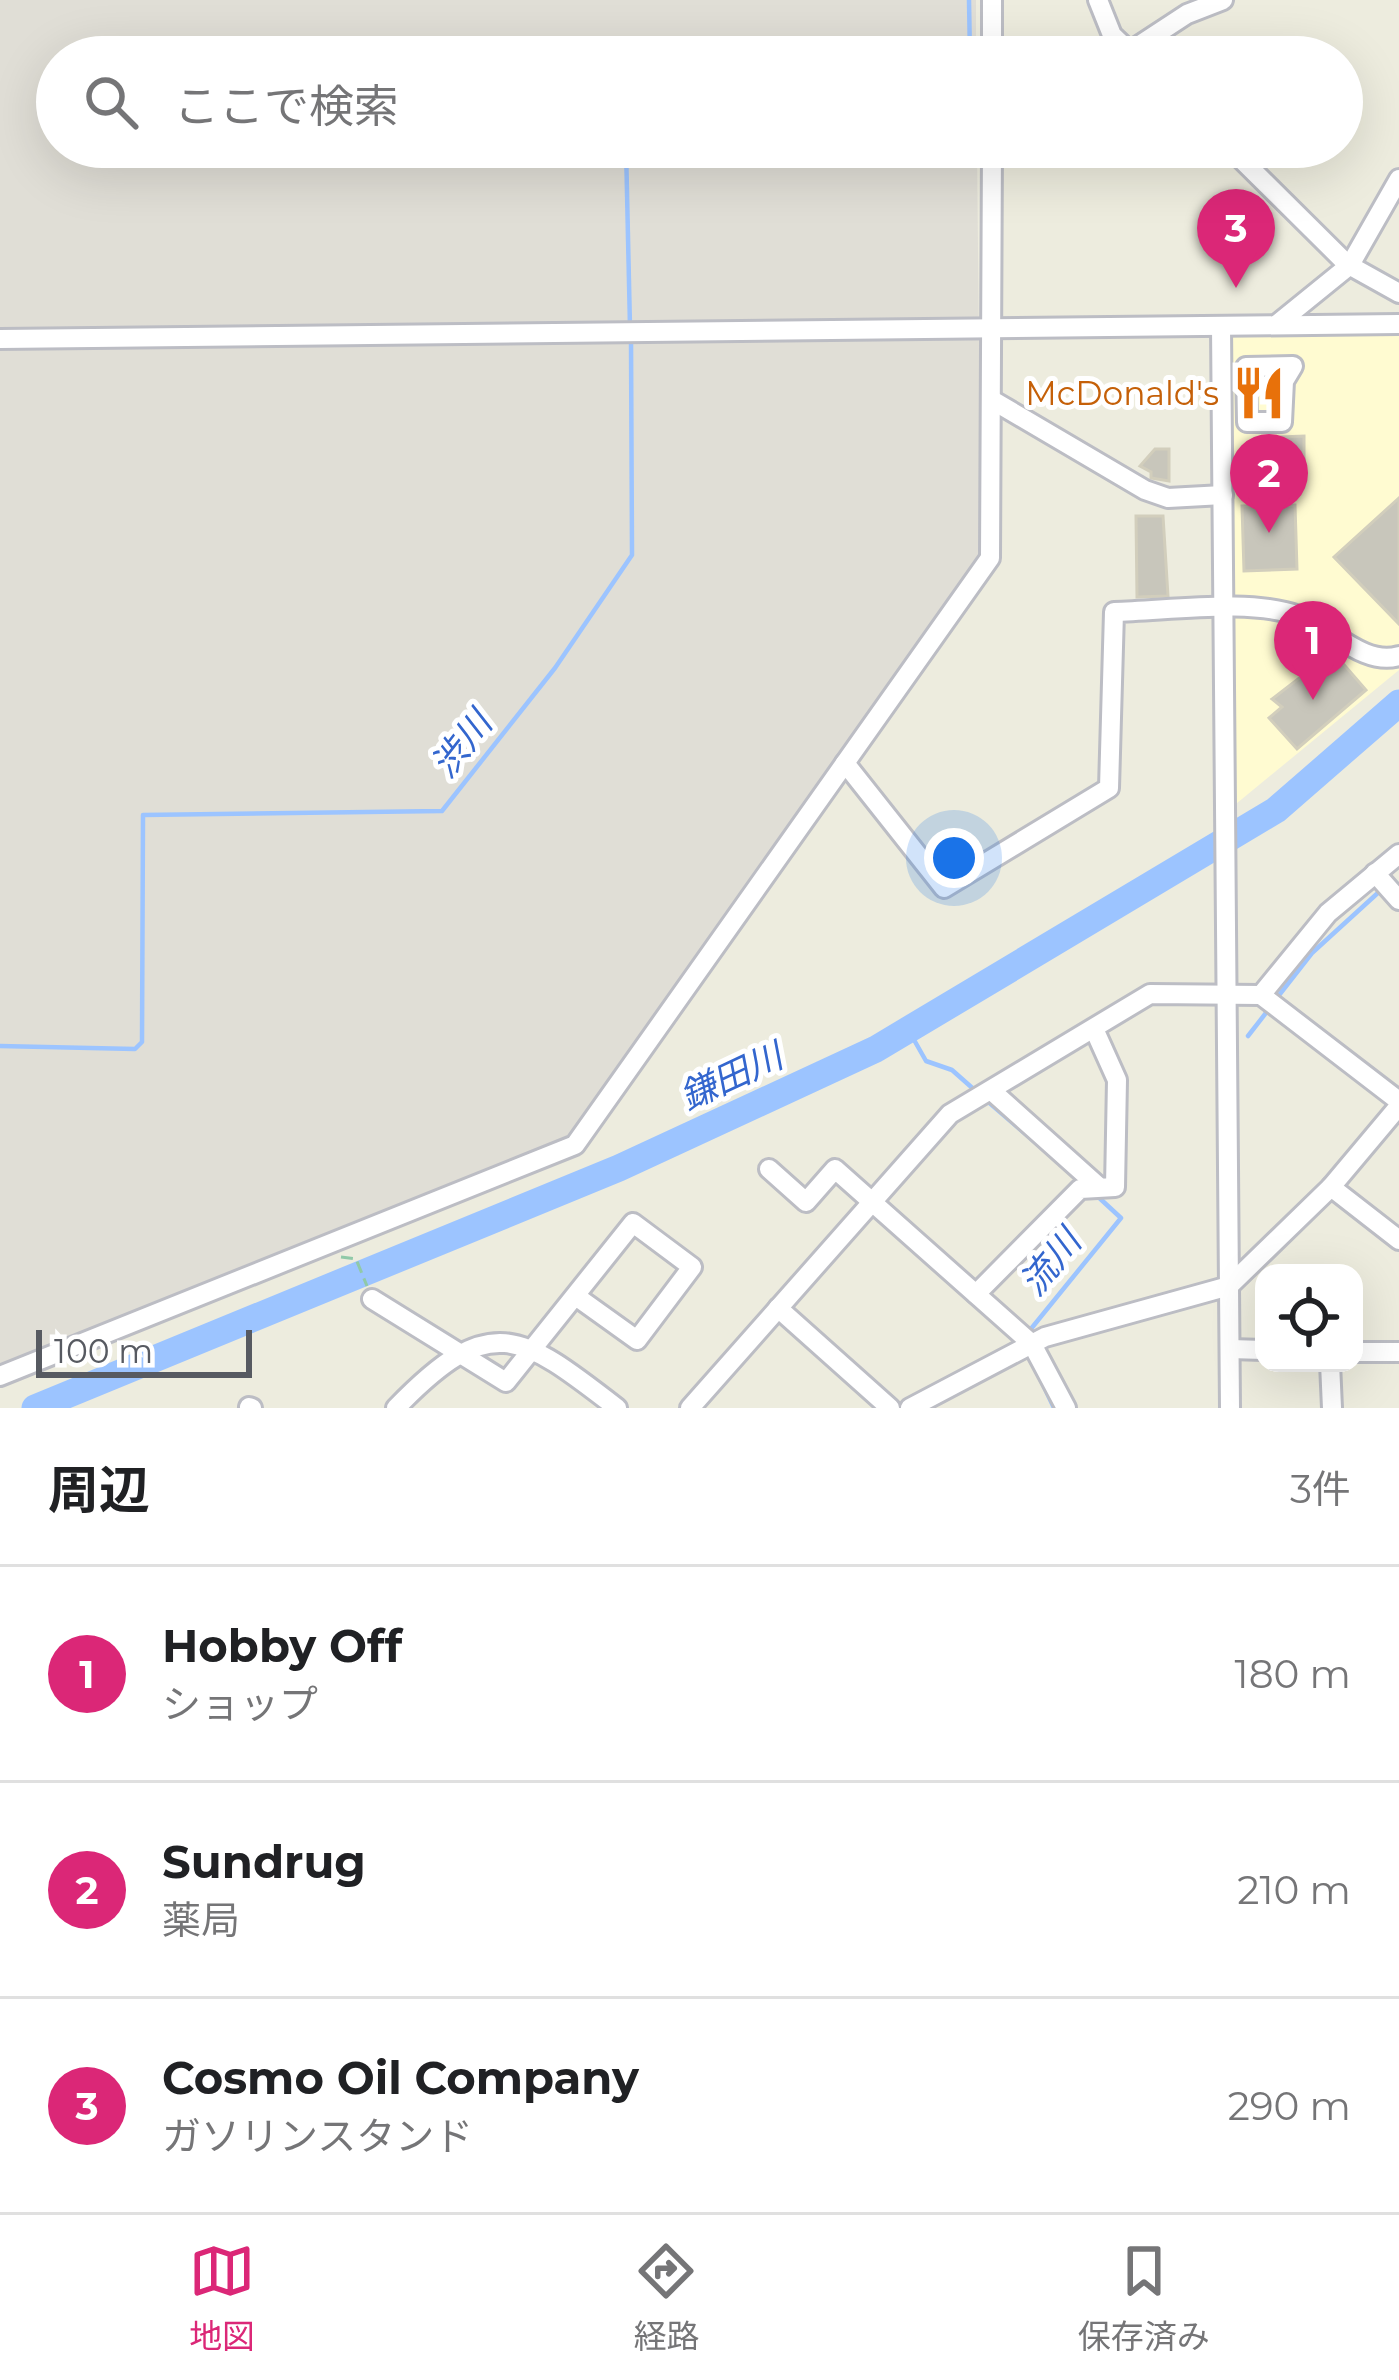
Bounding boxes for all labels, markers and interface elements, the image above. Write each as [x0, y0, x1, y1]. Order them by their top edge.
search box [36, 36, 1363, 168]
icon: search [78, 69, 144, 135]
text: ここで検索 [174, 78, 399, 133]
pin: 3 [1197, 189, 1275, 288]
restaurant icon: McDonald's [1230, 364, 1288, 422]
place label: McDonald's [1025, 373, 1219, 413]
pin: 2 [1230, 434, 1308, 533]
pin: 1 [1274, 601, 1352, 700]
water label: 渋川 [421, 699, 503, 786]
your location [924, 828, 984, 888]
water label: 鎌田川 [673, 1032, 793, 1119]
water label: 流川 [1010, 1217, 1092, 1304]
map controls [1255, 1264, 1363, 1372]
button: locate [1255, 1264, 1363, 1372]
scale bar [36, 1324, 252, 1377]
text: 100 m [54, 1331, 153, 1371]
text: 周辺 [48, 1459, 150, 1521]
text: 3件 [1290, 1465, 1351, 1513]
text: Hobby Off [162, 1618, 402, 1673]
text: 1 [79, 1650, 95, 1698]
text: 180 m [1235, 1650, 1351, 1698]
text: ショップ [162, 1680, 318, 1728]
text: Sundrug [162, 1834, 366, 1889]
text: 2 [75, 1866, 99, 1914]
text: 210 m [1237, 1866, 1351, 1914]
text: 薬局 [162, 1896, 240, 1944]
text: Cosmo Oil Company [162, 2050, 639, 2105]
text: 3 [75, 2082, 99, 2130]
text: 290 m [1228, 2082, 1351, 2130]
text: ガソリンスタンド [162, 2112, 473, 2160]
tab: 地図 [189, 2238, 255, 2358]
tab: 経路 [633, 2238, 699, 2358]
tab: 保存済み [1078, 2238, 1210, 2358]

